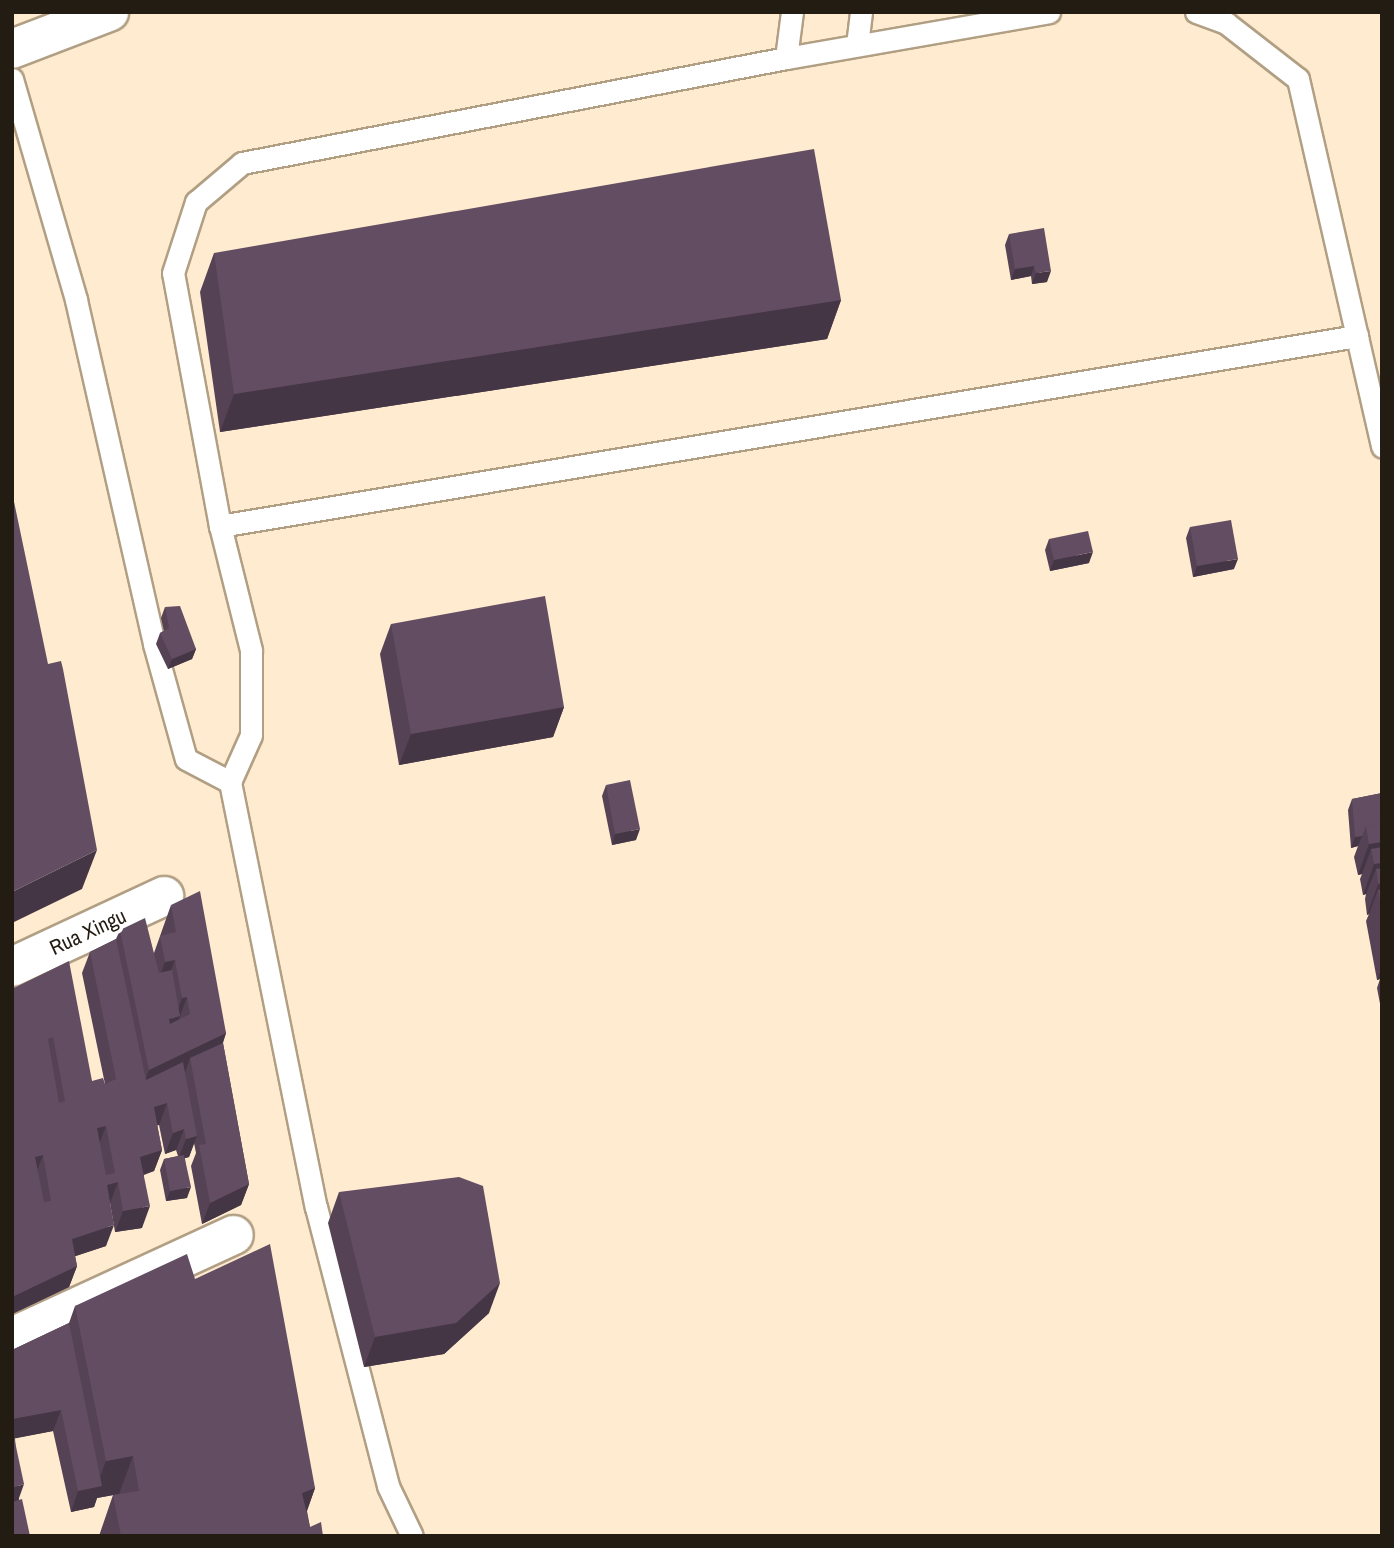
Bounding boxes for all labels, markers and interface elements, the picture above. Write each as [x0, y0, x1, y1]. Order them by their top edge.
street label: Rua Xingu [46, 903, 130, 961]

